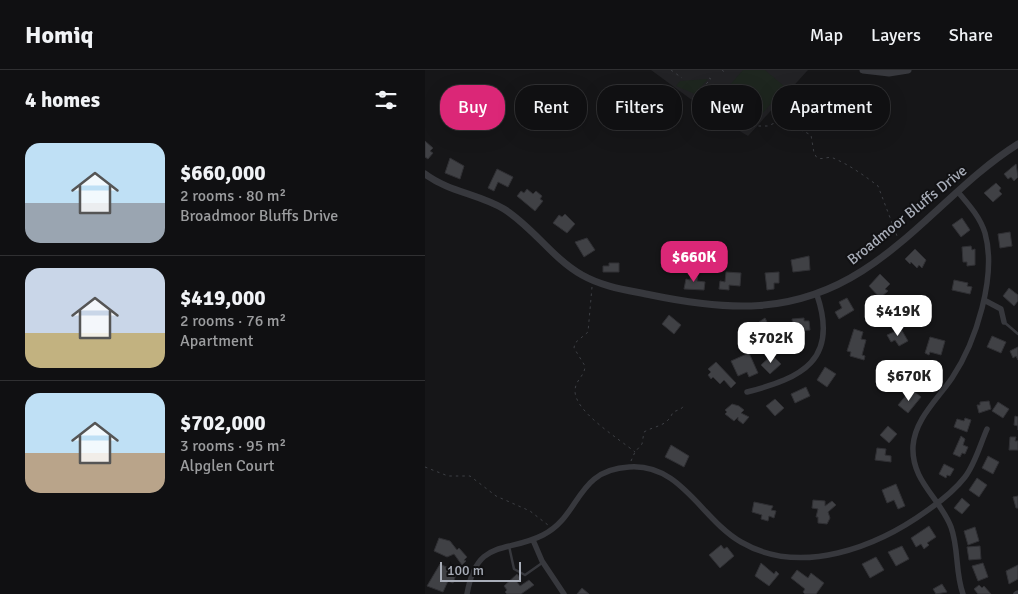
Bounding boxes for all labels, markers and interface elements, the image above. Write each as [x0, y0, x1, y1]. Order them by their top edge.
text: Homiq [25, 20, 94, 50]
text: Map [810, 24, 843, 46]
text: Layers [871, 24, 921, 46]
text: Share [949, 24, 993, 46]
chip: Buy [440, 85, 505, 130]
chip: Rent [515, 85, 587, 130]
chip: Filters [597, 85, 682, 130]
chip: New [692, 85, 762, 130]
chip: Apartment [772, 85, 890, 130]
icon: filters [372, 86, 400, 114]
text: 4 homes [25, 87, 100, 113]
text: $660,000 [180, 160, 266, 186]
street label: Broadmoor Bluffs Drive [844, 161, 970, 269]
icon: home [65, 163, 125, 223]
text: 2 rooms · 80 m² [180, 186, 286, 206]
text: Broadmoor Bluffs Drive [180, 206, 338, 226]
pin: $660K [659, 240, 729, 283]
text: $660K [672, 247, 716, 267]
text: $419,000 [180, 285, 266, 311]
icon: home [65, 288, 125, 348]
pin: $419K [863, 294, 933, 337]
text: $419K [876, 301, 920, 321]
text: 2 rooms · 76 m² [180, 311, 286, 331]
pin: $702K [736, 322, 806, 364]
text: $702K [749, 328, 793, 348]
text: Apartment [180, 331, 253, 351]
pin: $670K [874, 360, 944, 402]
text: $670K [887, 366, 931, 386]
text: $702,000 [180, 410, 266, 436]
icon: home [65, 413, 125, 473]
text: 3 rooms · 95 m² [180, 436, 286, 456]
text: Alpglen Court [180, 456, 274, 476]
scale bar [440, 559, 521, 582]
text: 100 m [447, 562, 484, 579]

